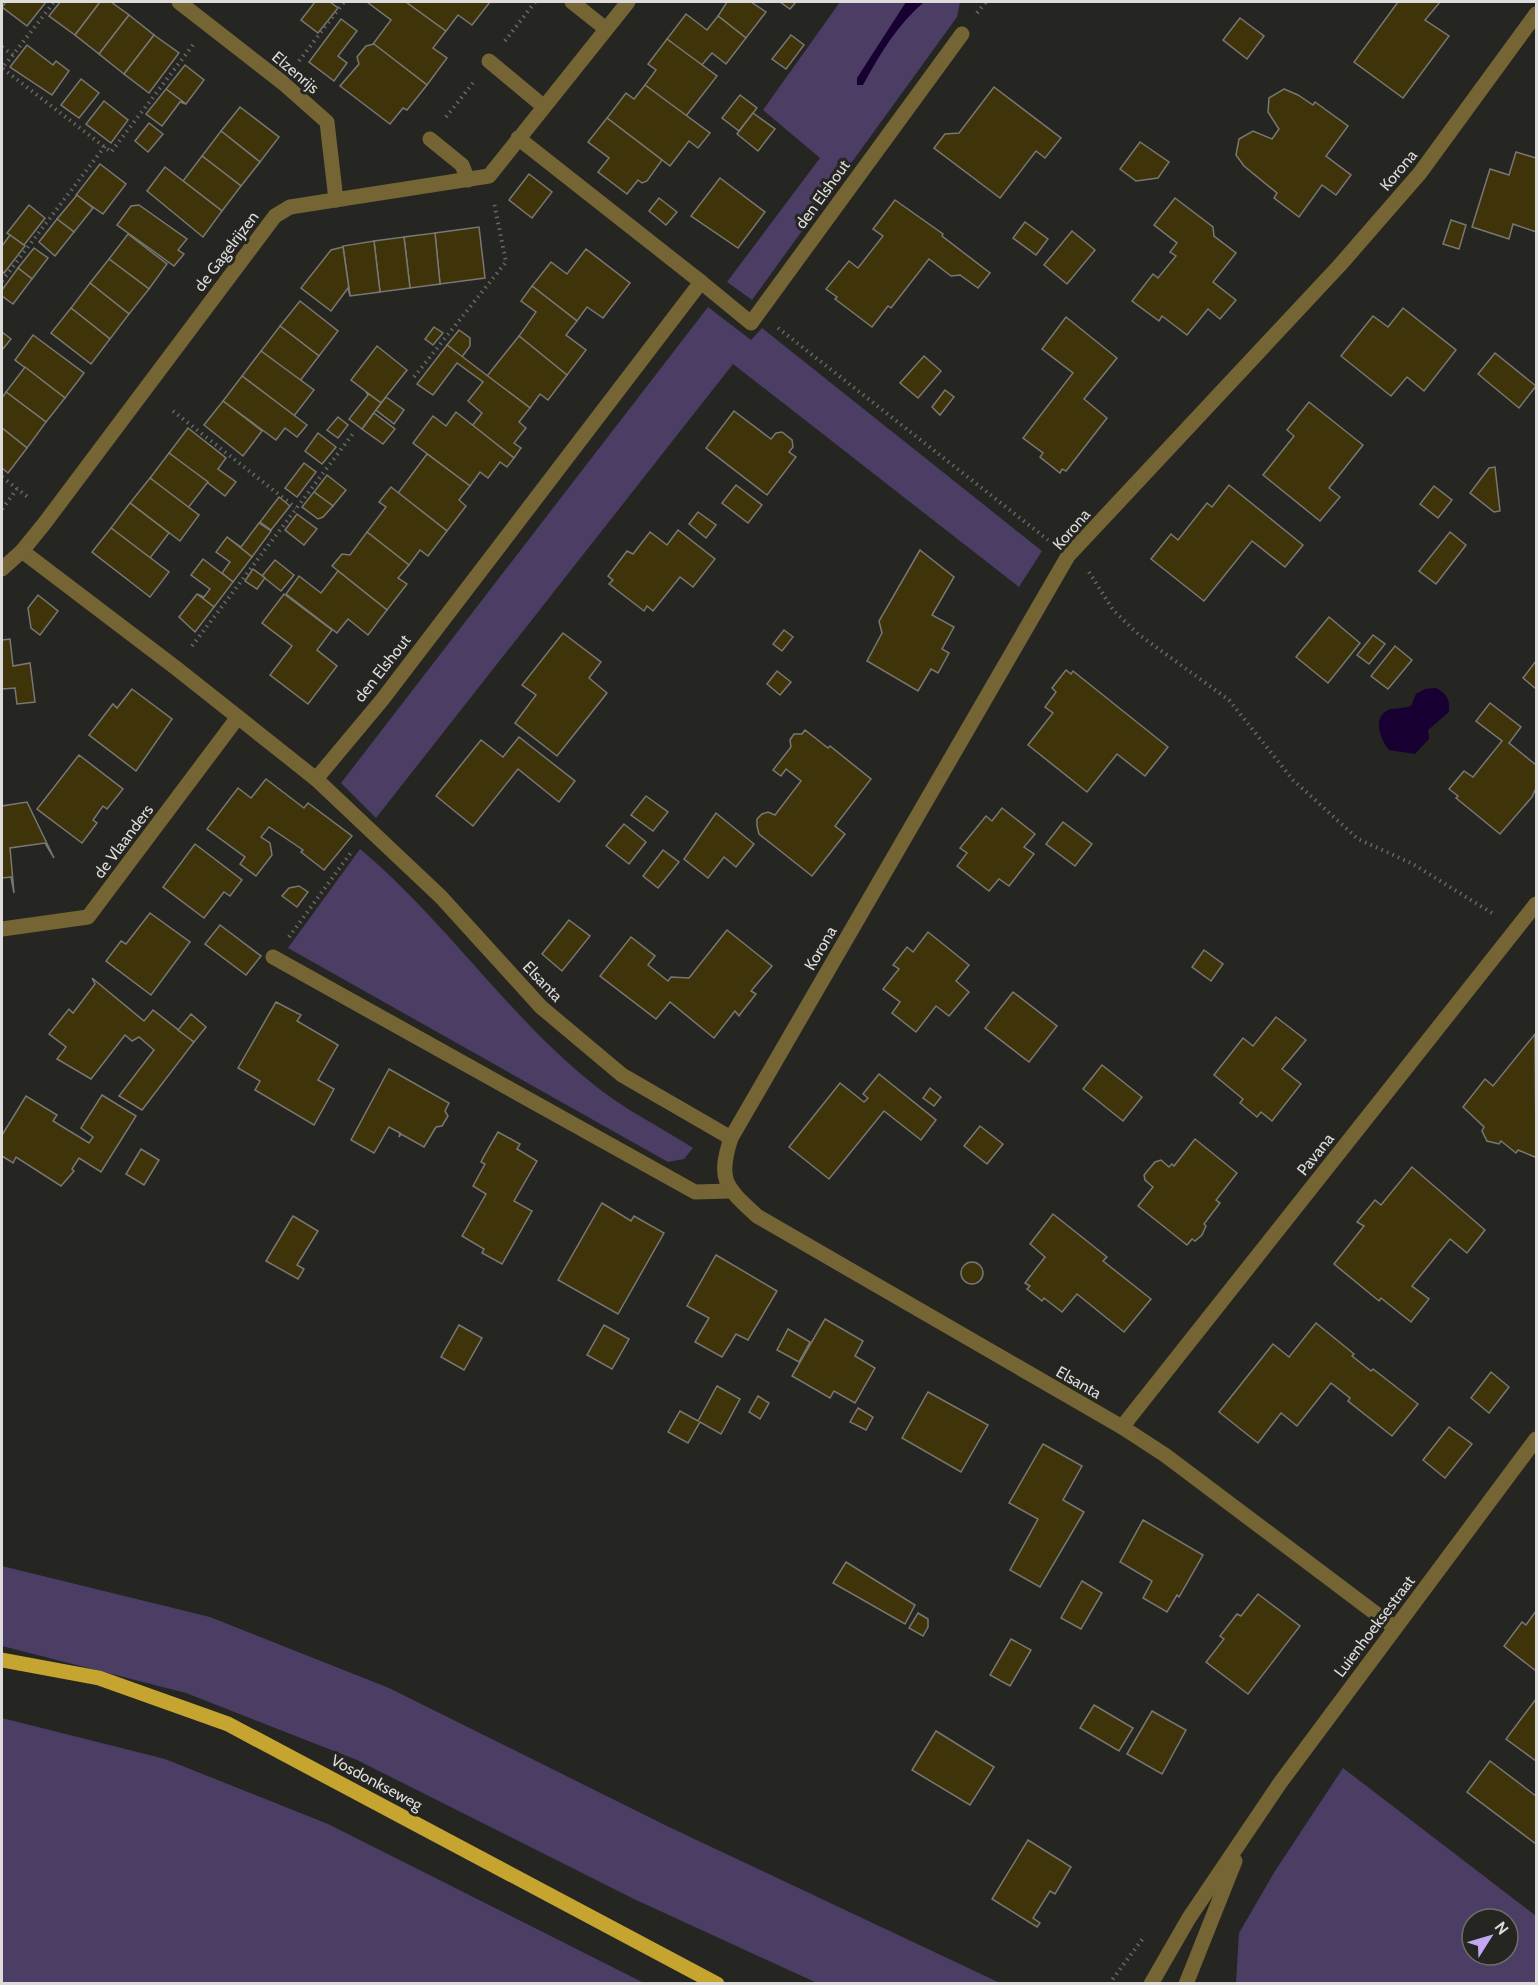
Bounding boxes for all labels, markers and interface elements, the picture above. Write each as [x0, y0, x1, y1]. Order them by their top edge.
street label: Elzenrijs [268, 47, 323, 98]
street label: Korona [1376, 146, 1421, 195]
street label: den Elshout [791, 156, 854, 232]
street label: de Gagelrijzen [190, 207, 263, 295]
street label: Korona [1049, 505, 1094, 554]
street label: den Elshout [350, 630, 415, 706]
street label: de Vlaanders [90, 800, 157, 882]
street label: Korona [800, 923, 841, 974]
street label: Elsanta [519, 957, 567, 1006]
street label: Pavana [1293, 1129, 1338, 1179]
street label: Elsanta [1053, 1362, 1105, 1403]
street label: Luienhoeksestraat [1330, 1571, 1419, 1681]
street label: Vosdonkseweg [328, 1750, 427, 1815]
north arrow [1460, 1907, 1520, 1967]
text: N [1491, 1918, 1513, 1939]

